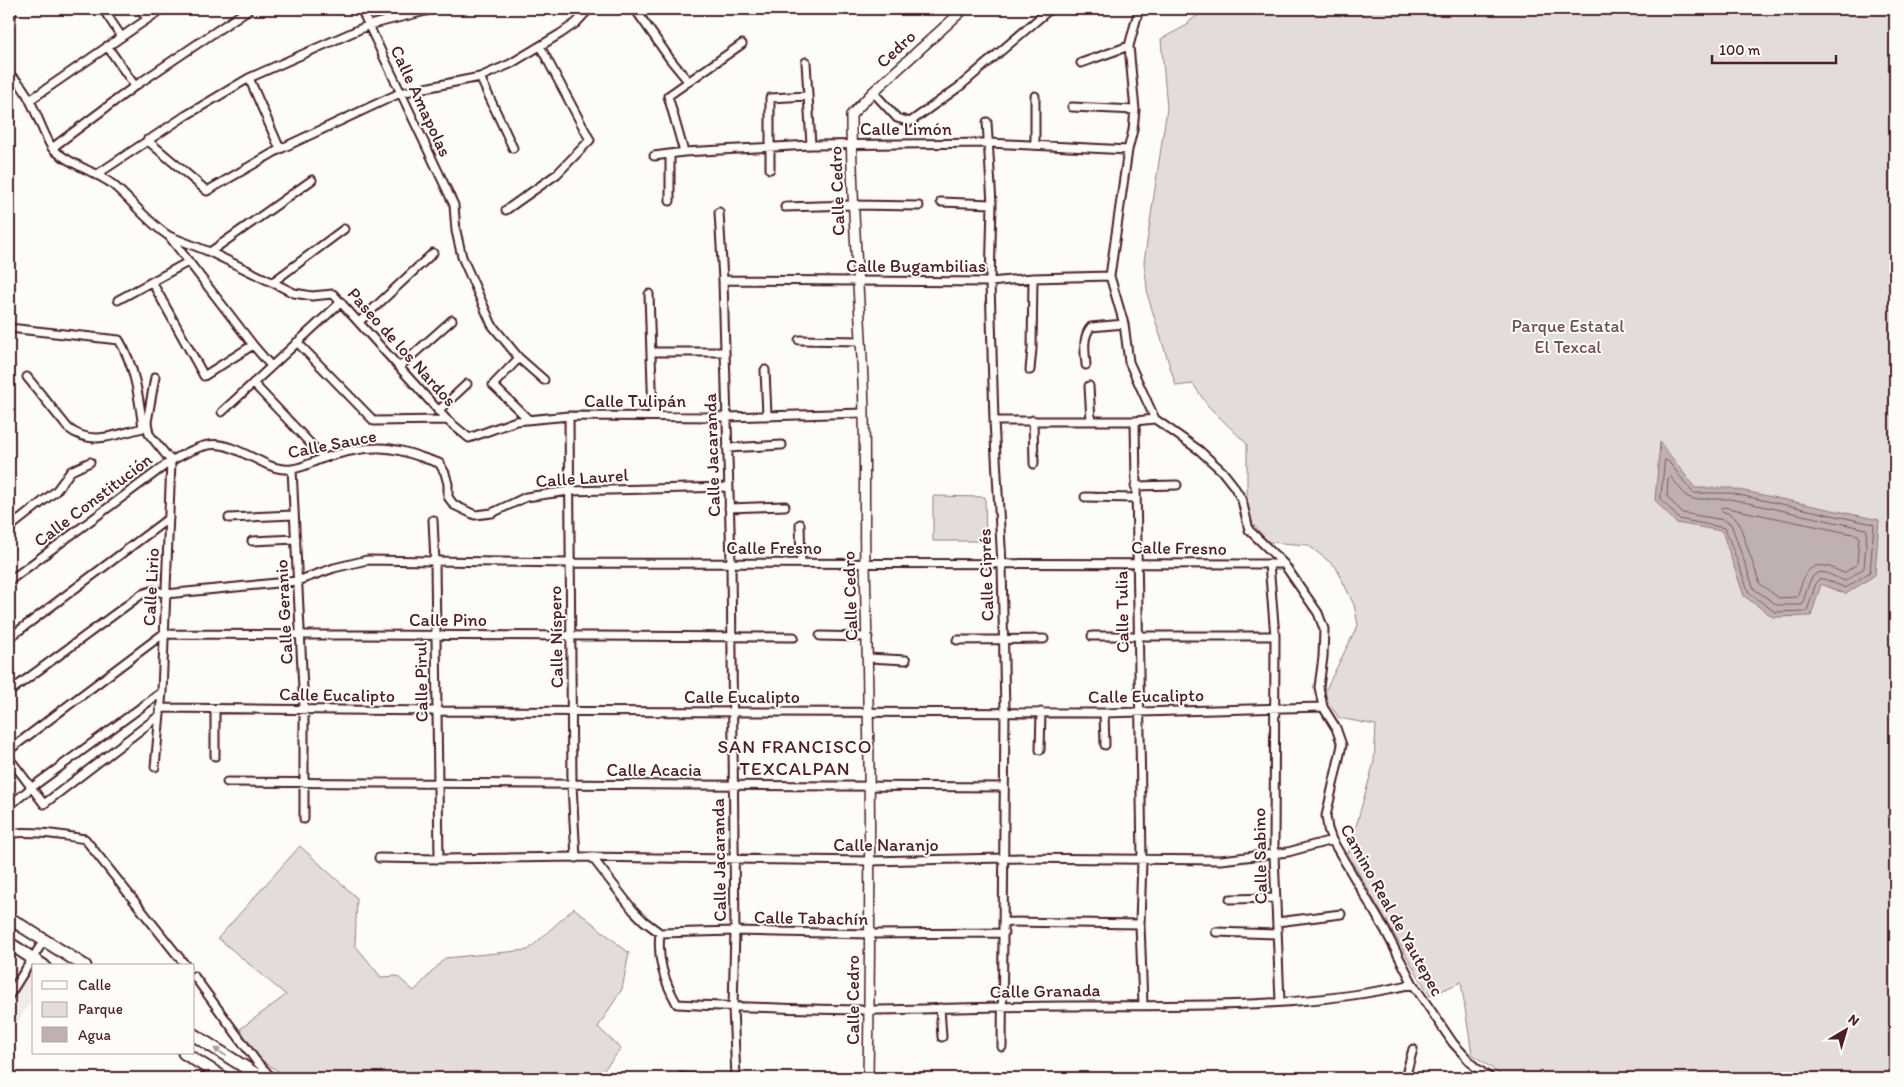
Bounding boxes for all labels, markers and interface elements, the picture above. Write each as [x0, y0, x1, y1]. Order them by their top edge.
street label: Cedro [872, 25, 920, 73]
scale bar [1712, 32, 1835, 64]
text: 100 m [1719, 41, 1761, 59]
street label: Calle Amapolas [386, 42, 456, 160]
street label: Calle Limón [860, 118, 952, 140]
street label: Calle Cedro [824, 146, 850, 236]
street label: Calle Bugambilias [846, 255, 986, 277]
street label: Paseo de los Nardos [343, 283, 461, 411]
park label: Parque Estatal El Texcal [1512, 315, 1624, 358]
street label: Calle Tulipán [584, 390, 686, 412]
street label: Calle Jacaranda [699, 392, 725, 517]
street label: Calle Sauce [286, 425, 378, 463]
street label: Calle Constitución [30, 448, 157, 552]
street label: Calle Laurel [535, 464, 629, 492]
street label: Calle Ciprés [973, 528, 999, 622]
street label: Calle Fresno [1131, 536, 1227, 560]
street label: Calle Fresno [726, 537, 822, 559]
street label: Calle Lirio [138, 547, 164, 627]
street label: Calle Cedro [837, 551, 863, 641]
street label: Calle Geranio [270, 559, 298, 665]
street label: Calle Tulia [1110, 570, 1134, 653]
street label: Calle Níspero [544, 585, 568, 689]
street label: Calle Pino [409, 609, 487, 631]
street label: Calle Pirul [409, 641, 433, 723]
street label: Calle Eucalipto [279, 683, 395, 707]
street label: Calle Eucalipto [1088, 684, 1204, 708]
street label: Calle Eucalipto [684, 686, 800, 708]
district label: SAN FRANCISCO TEXCALPAN [717, 735, 873, 780]
street label: Calle Acacia [607, 759, 702, 781]
street label: Calle Jacaranda [707, 797, 731, 922]
street label: Calle Sabino [1248, 808, 1272, 904]
street label: Camino Real de Yautepec [1335, 820, 1449, 1000]
street label: Calle Naranjo [833, 834, 939, 856]
street label: Calle Tabachín [754, 906, 868, 930]
street label: Calle Cedro [842, 955, 864, 1045]
legend [32, 964, 195, 1054]
text: Calle [78, 976, 111, 994]
street label: Calle Granada [989, 979, 1101, 1003]
text: Parque [78, 1000, 123, 1018]
north arrow [1822, 1004, 1872, 1054]
text: N [1845, 1011, 1863, 1030]
text: Agua [78, 1026, 112, 1044]
one-way arrow [214, 1047, 227, 1056]

